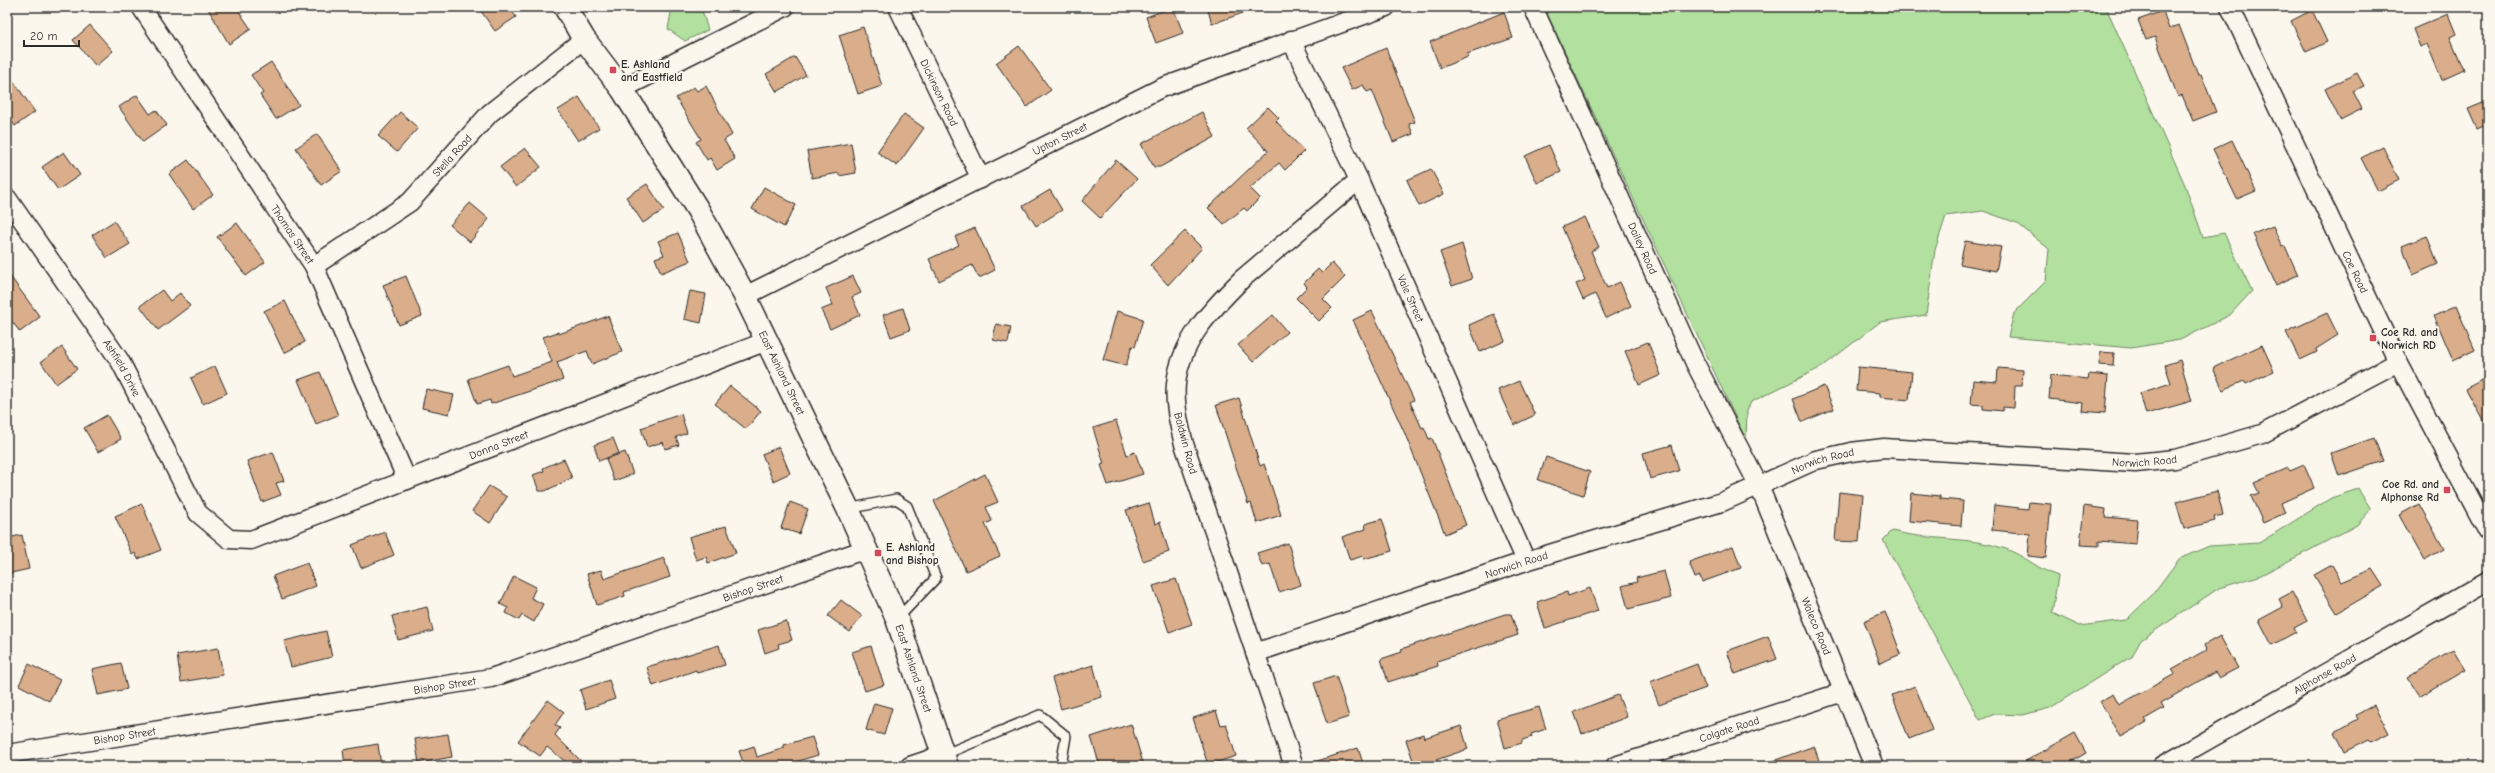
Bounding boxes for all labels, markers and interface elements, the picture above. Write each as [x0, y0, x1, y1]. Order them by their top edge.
scale bar [24, 22, 79, 48]
text: 20 m [30, 29, 58, 43]
street label: Dickinson Road [917, 57, 961, 128]
place label: E. Ashland and Eastfield [621, 58, 683, 84]
marker: E. Ashland and Eastfield [608, 65, 618, 75]
street label: Upton Street [1031, 120, 1090, 158]
street label: Stella Road [430, 132, 475, 180]
street label: Thomas Street [268, 202, 317, 267]
street label: Dailey Road [1625, 220, 1660, 276]
street label: Coe Road [2339, 249, 2371, 296]
street label: Vale Street [1394, 273, 1427, 325]
place label: Coe Rd. and Norwich RD [2381, 326, 2438, 352]
street label: East Ashland Street [756, 329, 808, 418]
marker: Coe Rd. and Norwich RD [2368, 333, 2378, 343]
street label: Ashfield Drive [100, 337, 143, 399]
street label: Baldwin Road [1171, 411, 1200, 476]
street label: Donna Street [468, 427, 531, 462]
street label: Norwich Road [1789, 445, 1856, 477]
street label: Norwich Road [2112, 453, 2178, 470]
place label: Coe Rd. and Alphonse Rd [2381, 478, 2439, 504]
marker: Coe Rd. and Alphonse Rd [2442, 485, 2452, 495]
place label: E. Ashland and Bishop [886, 541, 939, 567]
marker: E. Ashland and Bishop [873, 548, 883, 558]
street label: Norwich Road [1484, 549, 1550, 581]
street label: Bishop Street [721, 572, 786, 605]
street label: Waleco Road [1798, 595, 1834, 657]
street label: East Ashland Street [892, 623, 935, 715]
street label: Alphonse Road [2291, 651, 2359, 697]
street label: Bishop Street [413, 674, 478, 697]
street label: Colgate Road [1698, 714, 1761, 745]
street label: Bishop Street [93, 725, 157, 747]

